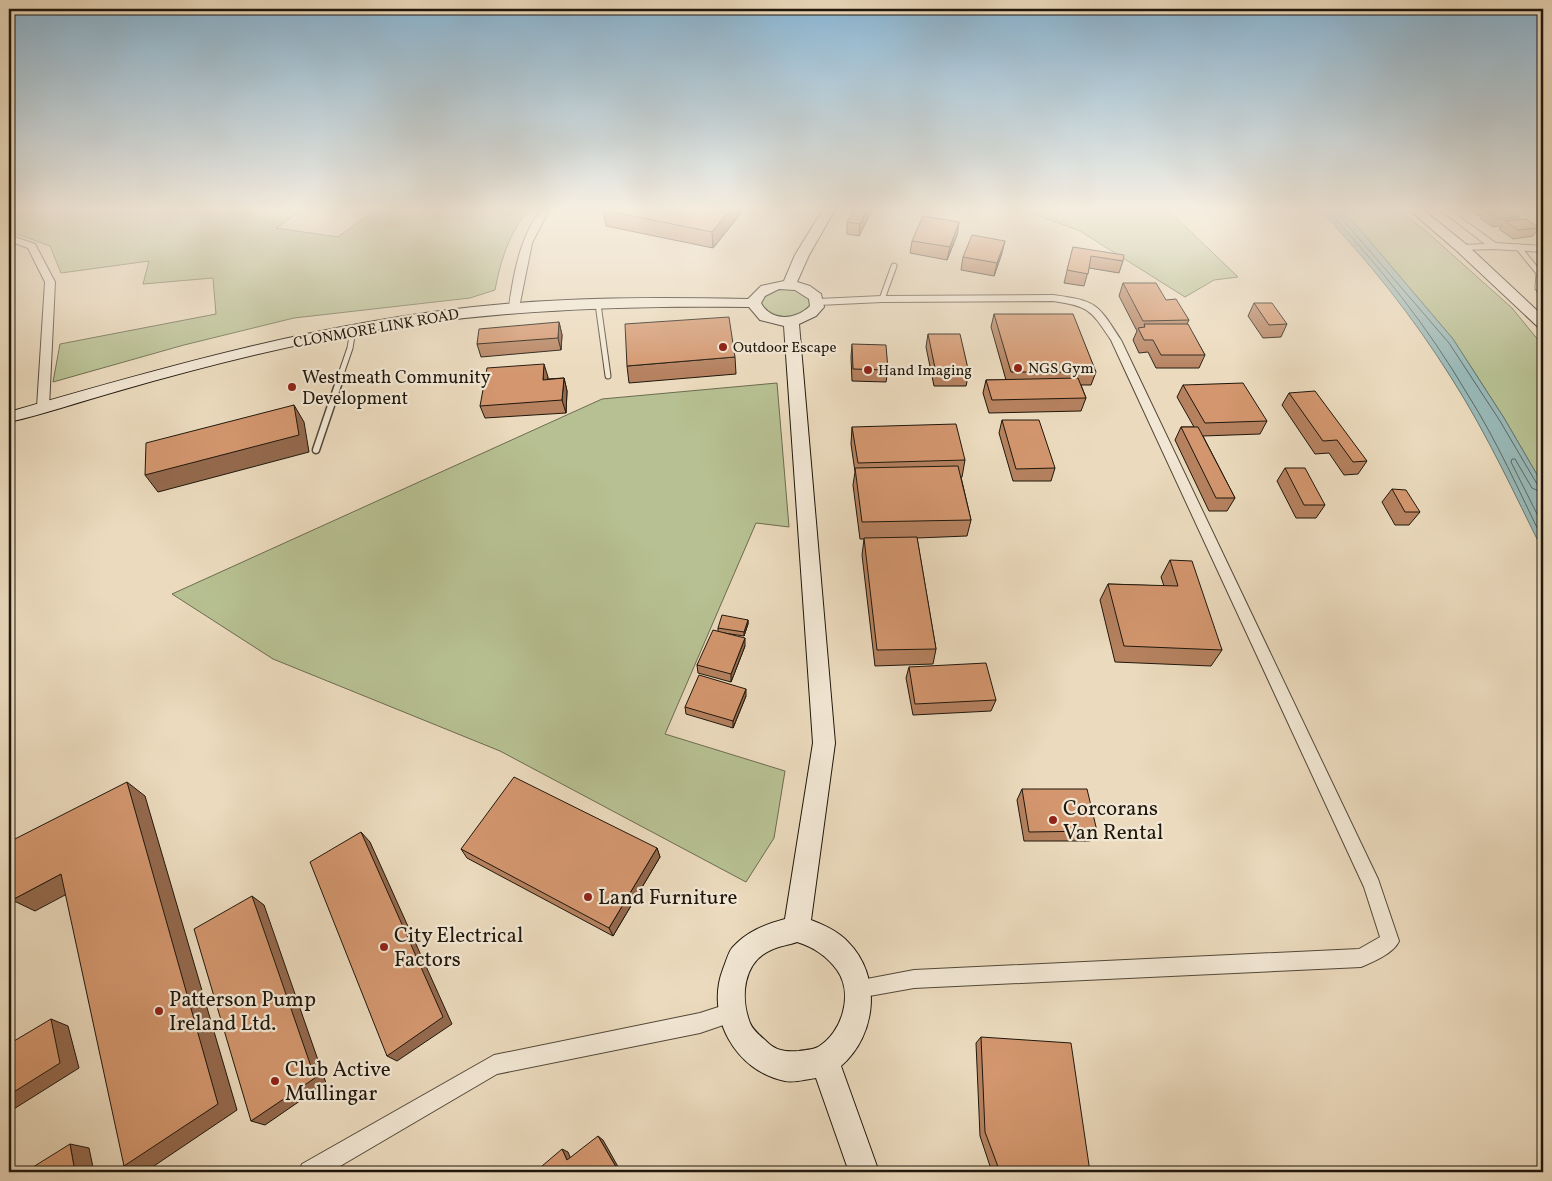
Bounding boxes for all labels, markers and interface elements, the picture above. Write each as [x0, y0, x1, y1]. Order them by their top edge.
street label: CLONMORE LINK ROAD [292, 305, 461, 354]
place label: Outdoor Escape [733, 338, 837, 359]
marker: Outdoor Escape [717, 341, 729, 353]
place label: NGS Gym [1028, 359, 1094, 380]
place label: Hand Imaging [878, 361, 972, 382]
marker: NGS Gym [1012, 362, 1024, 374]
marker: Hand Imaging [862, 364, 874, 376]
place label: Westmeath Community Development [302, 366, 491, 412]
marker: Westmeath Community Development [286, 381, 298, 393]
place label: Corcorans Van Rental [1063, 795, 1163, 848]
marker: Corcorans Van Rental [1047, 814, 1059, 826]
place label: Land Furniture [598, 884, 737, 913]
marker: Land Furniture [582, 891, 594, 903]
place label: City Electrical Factors [394, 922, 523, 975]
marker: City Electrical Factors [378, 941, 390, 953]
place label: Patterson Pump Ireland Ltd. [169, 986, 316, 1039]
marker: Patterson Pump Ireland Ltd. [153, 1005, 165, 1017]
place label: Club Active Mullingar [285, 1056, 391, 1109]
marker: Club Active Mullingar [269, 1075, 281, 1087]

